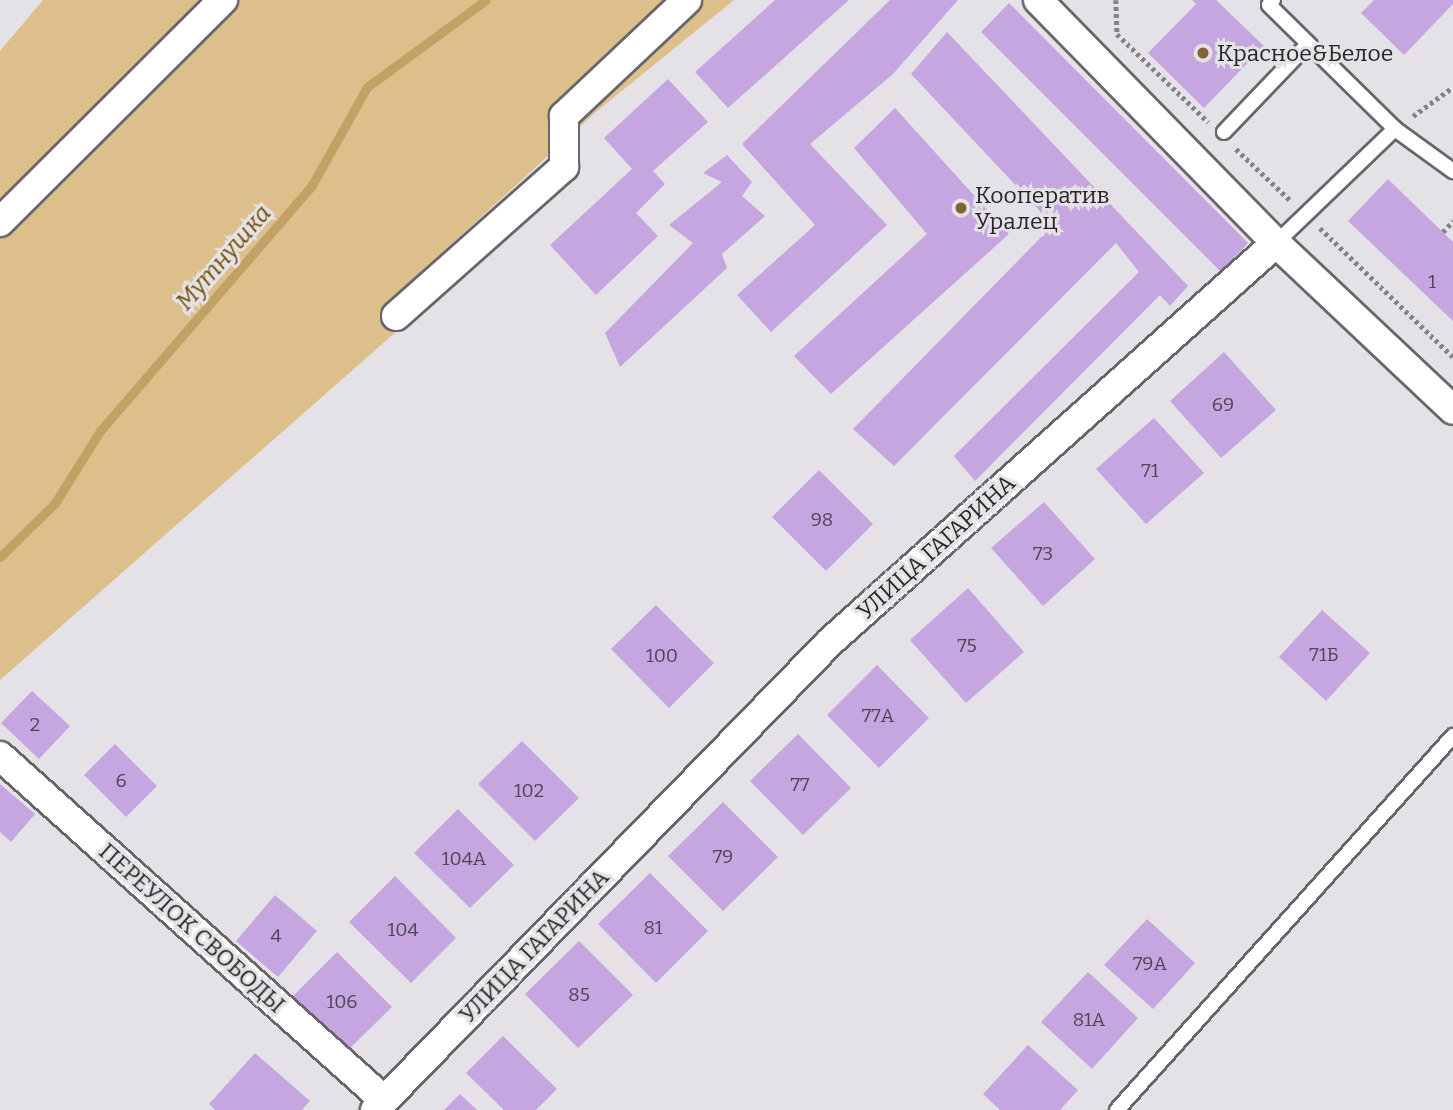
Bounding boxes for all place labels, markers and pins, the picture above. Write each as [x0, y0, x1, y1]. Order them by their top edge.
place label: Красное&Белое [1217, 39, 1393, 67]
marker: Красное&Белое [1195, 45, 1211, 61]
place label: Кооператив Уралец [975, 181, 1110, 235]
marker: Кооператив Уралец [953, 200, 969, 216]

